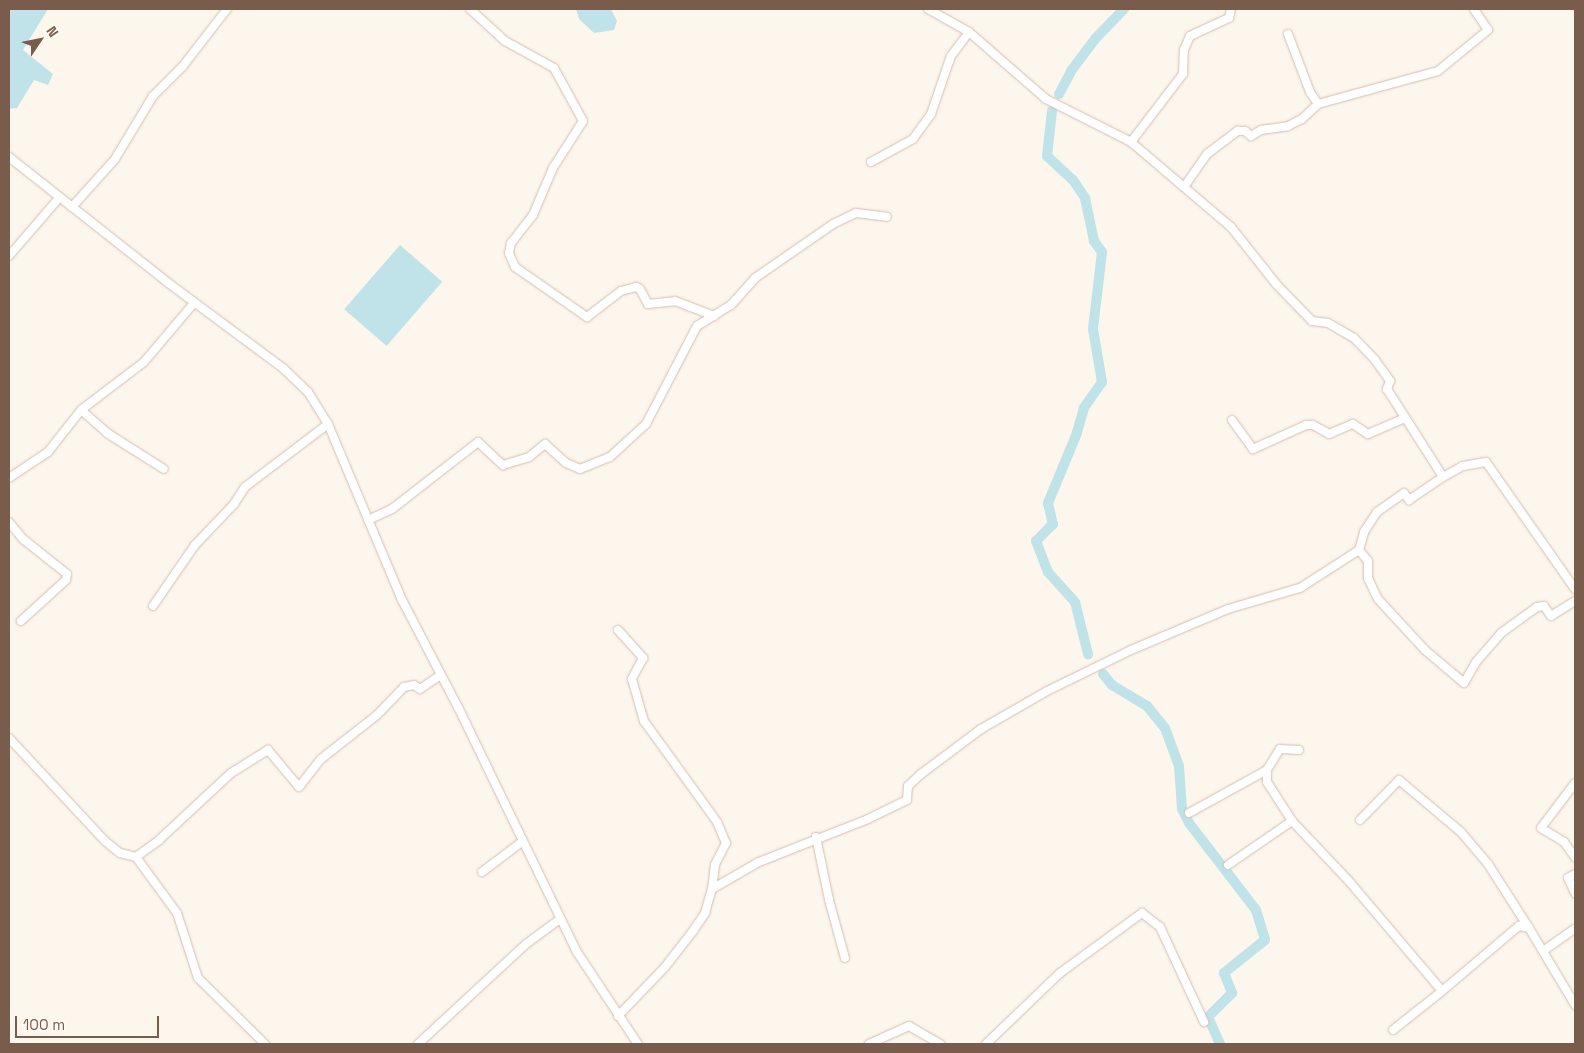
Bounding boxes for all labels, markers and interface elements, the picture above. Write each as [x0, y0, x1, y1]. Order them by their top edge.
north arrow [15, 15, 65, 65]
text: N [42, 23, 63, 41]
scale bar [18, 1006, 161, 1038]
text: 100 m [23, 1015, 65, 1034]

